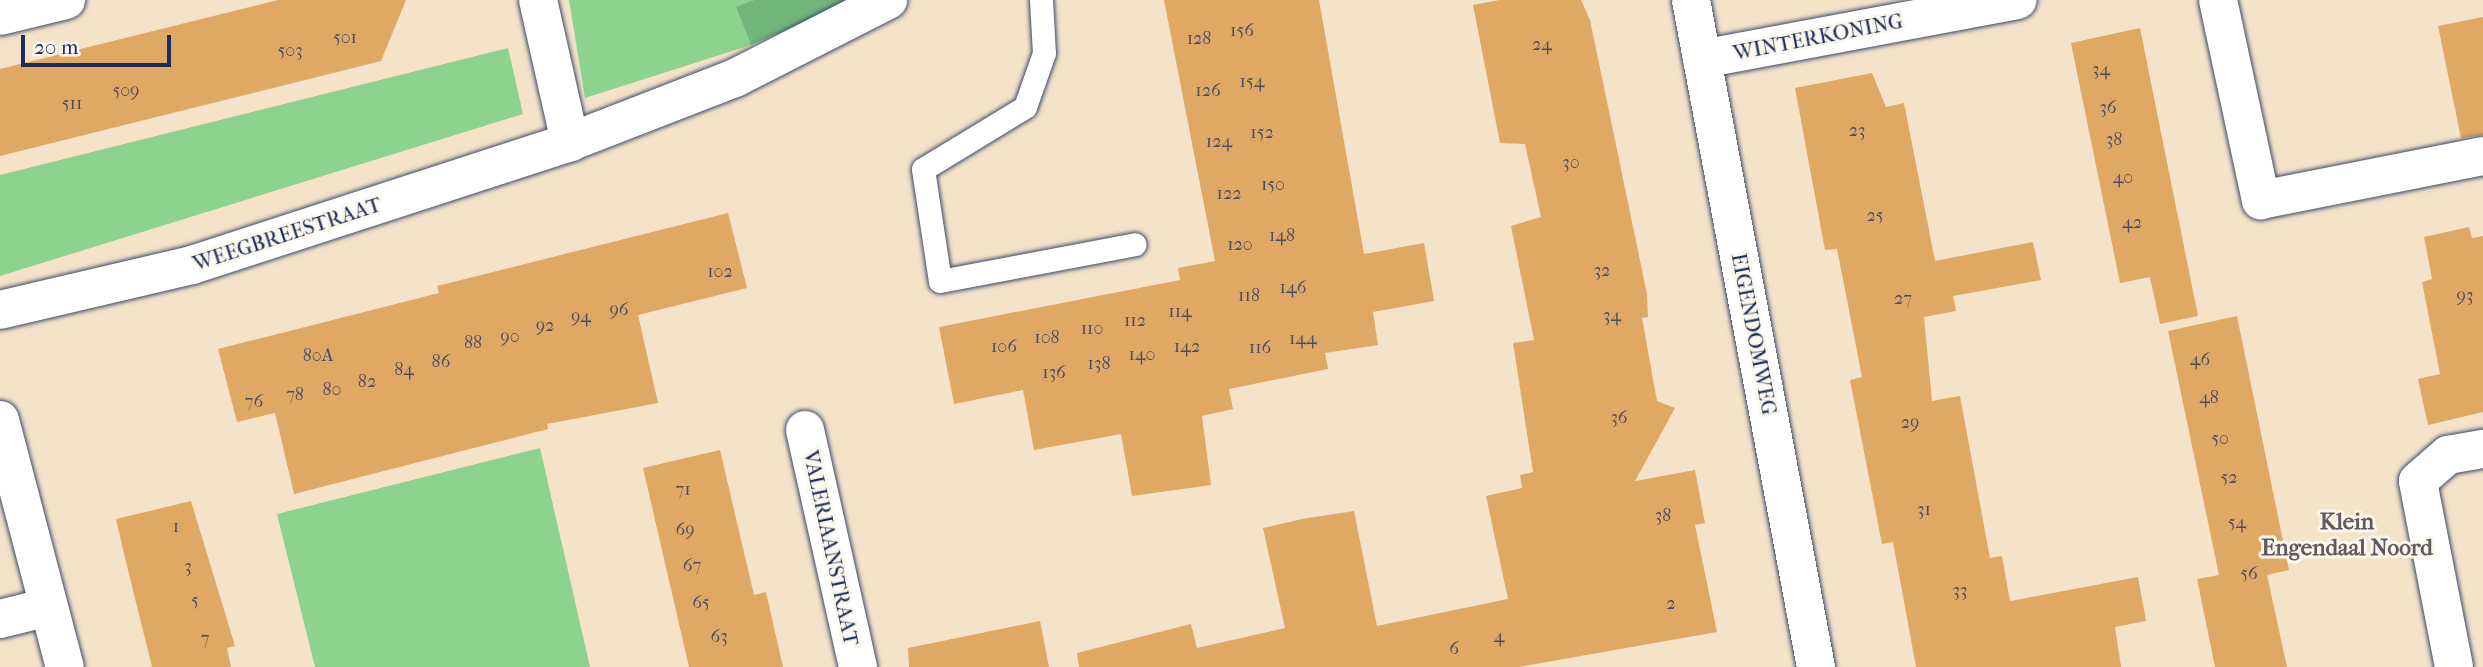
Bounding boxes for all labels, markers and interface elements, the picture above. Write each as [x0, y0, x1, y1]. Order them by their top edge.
street label: WINTERKONING [1731, 8, 1905, 66]
house number: 156 [1230, 20, 1254, 42]
scale bar [24, 21, 175, 65]
house number: 501 [333, 27, 357, 49]
house number: 128 [1187, 28, 1211, 50]
house number: 24 [1532, 34, 1552, 56]
text: 20 m [34, 35, 78, 59]
house number: 503 [277, 40, 303, 62]
house number: 34 [2092, 59, 2110, 81]
house number: 154 [1240, 71, 1264, 93]
house number: 509 [112, 80, 140, 102]
house number: 126 [1195, 80, 1221, 102]
house number: 511 [62, 93, 82, 115]
house number: 36 [2099, 97, 2117, 119]
house number: 23 [1849, 120, 1865, 142]
house number: 152 [1250, 122, 1274, 144]
house number: 38 [2106, 129, 2122, 151]
house number: 124 [1206, 131, 1232, 153]
house number: 30 [1562, 152, 1580, 174]
house number: 40 [2113, 167, 2133, 189]
house number: 150 [1261, 174, 1285, 196]
house number: 122 [1217, 183, 1241, 205]
street label: WEEGBREESTRAAT [190, 192, 384, 276]
house number: 25 [1866, 205, 1884, 227]
house number: 42 [2122, 212, 2142, 234]
house number: 148 [1269, 225, 1295, 247]
house number: 120 [1227, 234, 1253, 256]
street label: EIGENDOMWEG [1726, 251, 1782, 417]
house number: 32 [1594, 260, 1610, 282]
house number: 102 [707, 261, 733, 283]
house number: 146 [1280, 277, 1306, 299]
house number: 118 [1238, 285, 1260, 307]
house number: 93 [2457, 285, 2473, 307]
house number: 27 [1894, 288, 1912, 310]
house number: 96 [609, 299, 629, 321]
house number: 114 [1168, 301, 1192, 323]
house number: 34 [1603, 305, 1621, 327]
house number: 94 [571, 306, 591, 328]
house number: 112 [1124, 310, 1146, 332]
house number: 92 [536, 315, 554, 337]
house number: 110 [1081, 318, 1103, 340]
house number: 90 [500, 326, 520, 348]
house number: 108 [1034, 327, 1060, 349]
house number: 144 [1289, 328, 1317, 350]
house number: 88 [464, 332, 482, 354]
house number: 106 [991, 336, 1017, 358]
house number: 142 [1174, 336, 1200, 358]
house number: 116 [1249, 337, 1271, 359]
house number: 140 [1129, 344, 1155, 366]
house number: 80A [303, 345, 333, 367]
house number: 46 [2190, 349, 2210, 371]
house number: 86 [432, 351, 450, 373]
house number: 138 [1088, 353, 1110, 375]
house number: 84 [394, 359, 414, 381]
house number: 136 [1042, 362, 1066, 384]
house number: 82 [358, 371, 376, 393]
house number: 80 [323, 379, 341, 401]
house number: 78 [286, 384, 304, 406]
house number: 48 [2199, 387, 2219, 409]
house number: 76 [245, 391, 263, 413]
house number: 36 [1610, 407, 1628, 429]
house number: 29 [1901, 412, 1919, 434]
house number: 50 [2211, 428, 2229, 450]
street label: VALERIAANSTRAAT [798, 448, 864, 648]
house number: 52 [2220, 467, 2238, 489]
house number: 71 [675, 479, 691, 501]
house number: 31 [1917, 499, 1931, 521]
house number: 38 [1655, 505, 1671, 527]
district label: Klein Engendaal Noord [2261, 508, 2433, 562]
house number: 54 [2228, 512, 2246, 534]
house number: 1 [173, 516, 179, 538]
house number: 69 [675, 519, 695, 541]
house number: 67 [683, 555, 701, 577]
house number: 3 [184, 556, 192, 578]
house number: 56 [2240, 563, 2258, 585]
house number: 33 [1953, 580, 1967, 602]
house number: 5 [191, 590, 199, 612]
house number: 65 [692, 592, 710, 614]
house number: 2 [1666, 593, 1676, 615]
house number: 63 [710, 626, 728, 648]
house number: 4 [1494, 626, 1504, 648]
house number: 7 [201, 628, 209, 650]
house number: 6 [1449, 638, 1459, 660]

